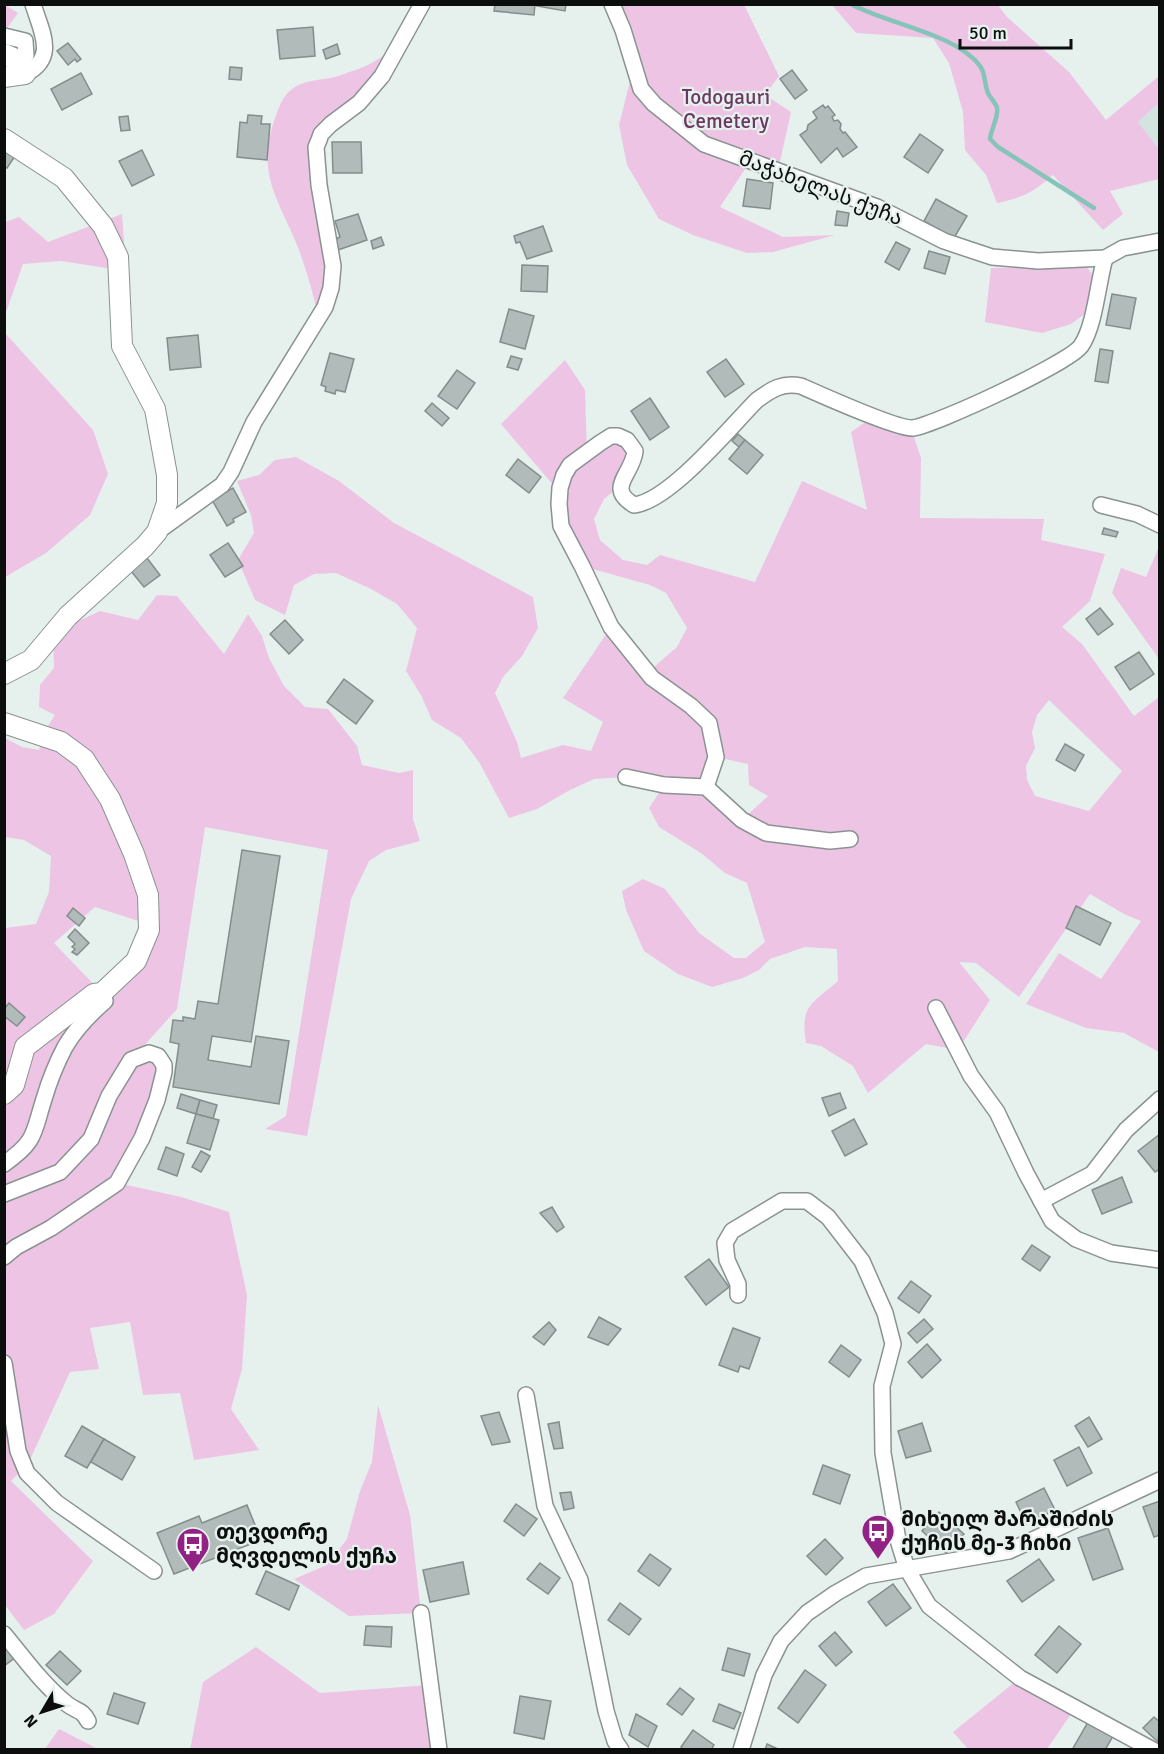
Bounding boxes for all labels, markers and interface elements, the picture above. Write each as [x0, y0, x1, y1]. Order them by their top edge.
scale bar [960, 12, 1071, 50]
text: 50 m [969, 22, 1007, 44]
park label: Todogauri Cemetery [682, 84, 770, 134]
street label: მაჭახელას ქუჩა [735, 145, 907, 231]
place label: მიხეილ შარაშიძის ქუჩის მე-3 ჩიხი [901, 1506, 1114, 1556]
bus stop icon: მიხეილ შარაშიძის ქუჩის მე-3 ჩიხი [860, 1513, 896, 1560]
place label: თევდორე მღვდელის ქუჩა [216, 1519, 397, 1569]
bus stop icon: თევდორე მღვდელის ქუჩა [175, 1526, 211, 1573]
north arrow [12, 1682, 72, 1742]
text: N [20, 1710, 42, 1731]

